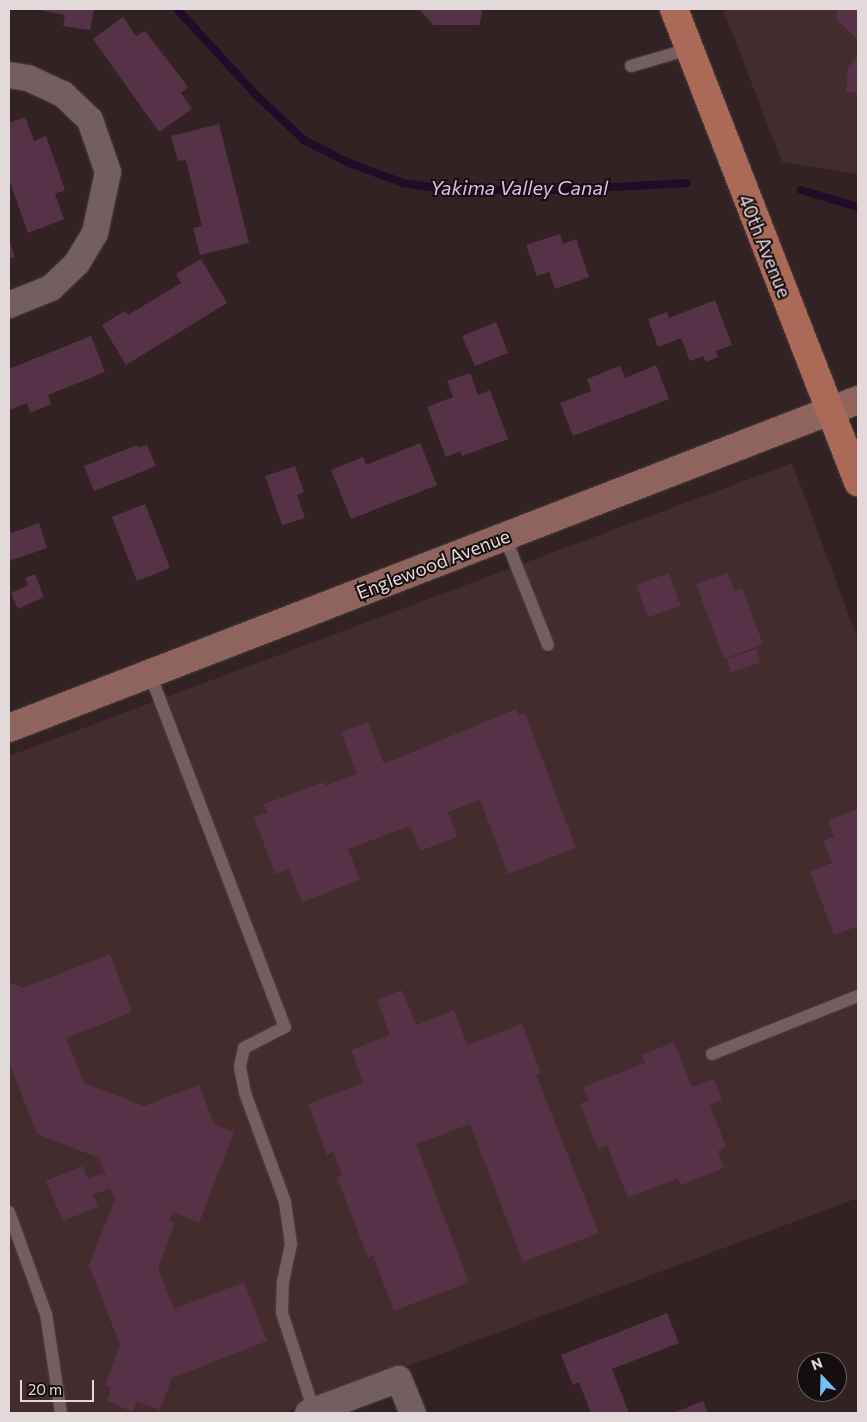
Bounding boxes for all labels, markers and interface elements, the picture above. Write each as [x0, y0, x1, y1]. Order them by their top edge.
water label: Yakima Valley Canal [430, 175, 608, 199]
street label: 40th Avenue [734, 191, 796, 301]
street label: Englewood Avenue [353, 524, 513, 604]
north arrow [797, 1352, 847, 1402]
text: N [809, 1354, 825, 1373]
scale bar [22, 1370, 96, 1402]
text: 20 m [28, 1380, 62, 1398]

